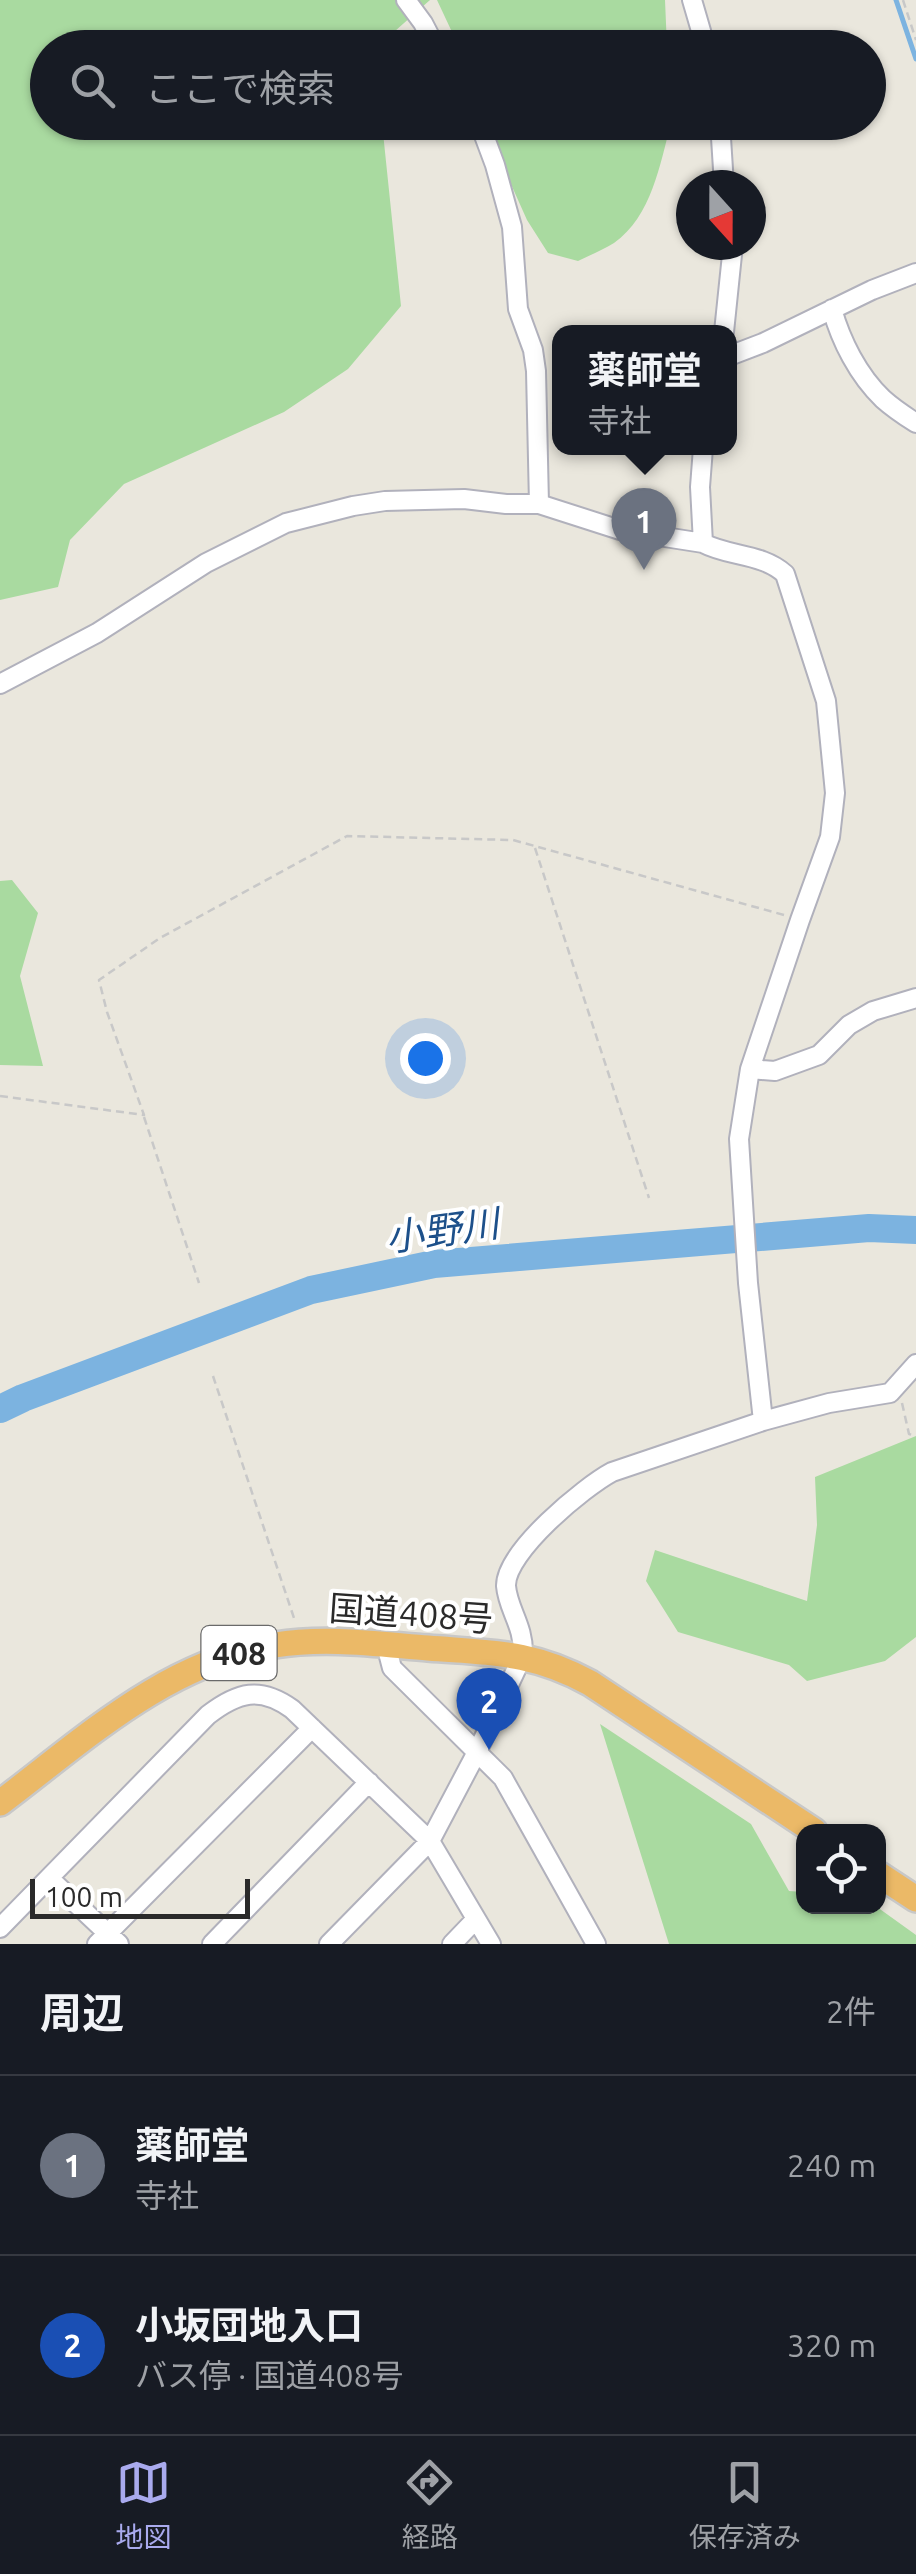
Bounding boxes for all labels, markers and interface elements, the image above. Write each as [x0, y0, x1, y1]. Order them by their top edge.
search box [30, 30, 886, 140]
icon: search [65, 58, 120, 113]
text: ここで検索 [145, 67, 335, 109]
north arrow [676, 170, 766, 260]
popup [552, 325, 737, 455]
text: 薬師堂 [587, 349, 702, 391]
text: 寺社 [587, 402, 652, 438]
pin: 1 [612, 488, 676, 570]
your location [400, 1033, 451, 1084]
water label: 小野川 [383, 1201, 505, 1259]
street label: 国道408号 [328, 1587, 494, 1639]
road number: 408 [202, 1626, 276, 1680]
pin: 2 [456, 1668, 522, 1750]
map controls [796, 1824, 886, 1914]
button: locate [796, 1824, 886, 1914]
scale bar [30, 1874, 250, 1918]
text: 100 m [45, 1881, 123, 1912]
text: 周辺 [40, 1989, 124, 2036]
text: 2件 [826, 1993, 876, 2029]
text: 薬師堂 [135, 2124, 249, 2166]
text: 1 [63, 2147, 82, 2183]
text: 240 m [787, 2147, 876, 2183]
text: 寺社 [135, 2177, 199, 2213]
text: 小坂団地入口 [135, 2304, 363, 2346]
text: 2 [63, 2327, 82, 2363]
text: 320 m [787, 2327, 876, 2363]
text: バス停 · 国道408号 [135, 2357, 404, 2393]
tab: 地図 [115, 2455, 171, 2555]
tab: 経路 [402, 2455, 458, 2555]
tab: 保存済み [689, 2455, 801, 2555]

